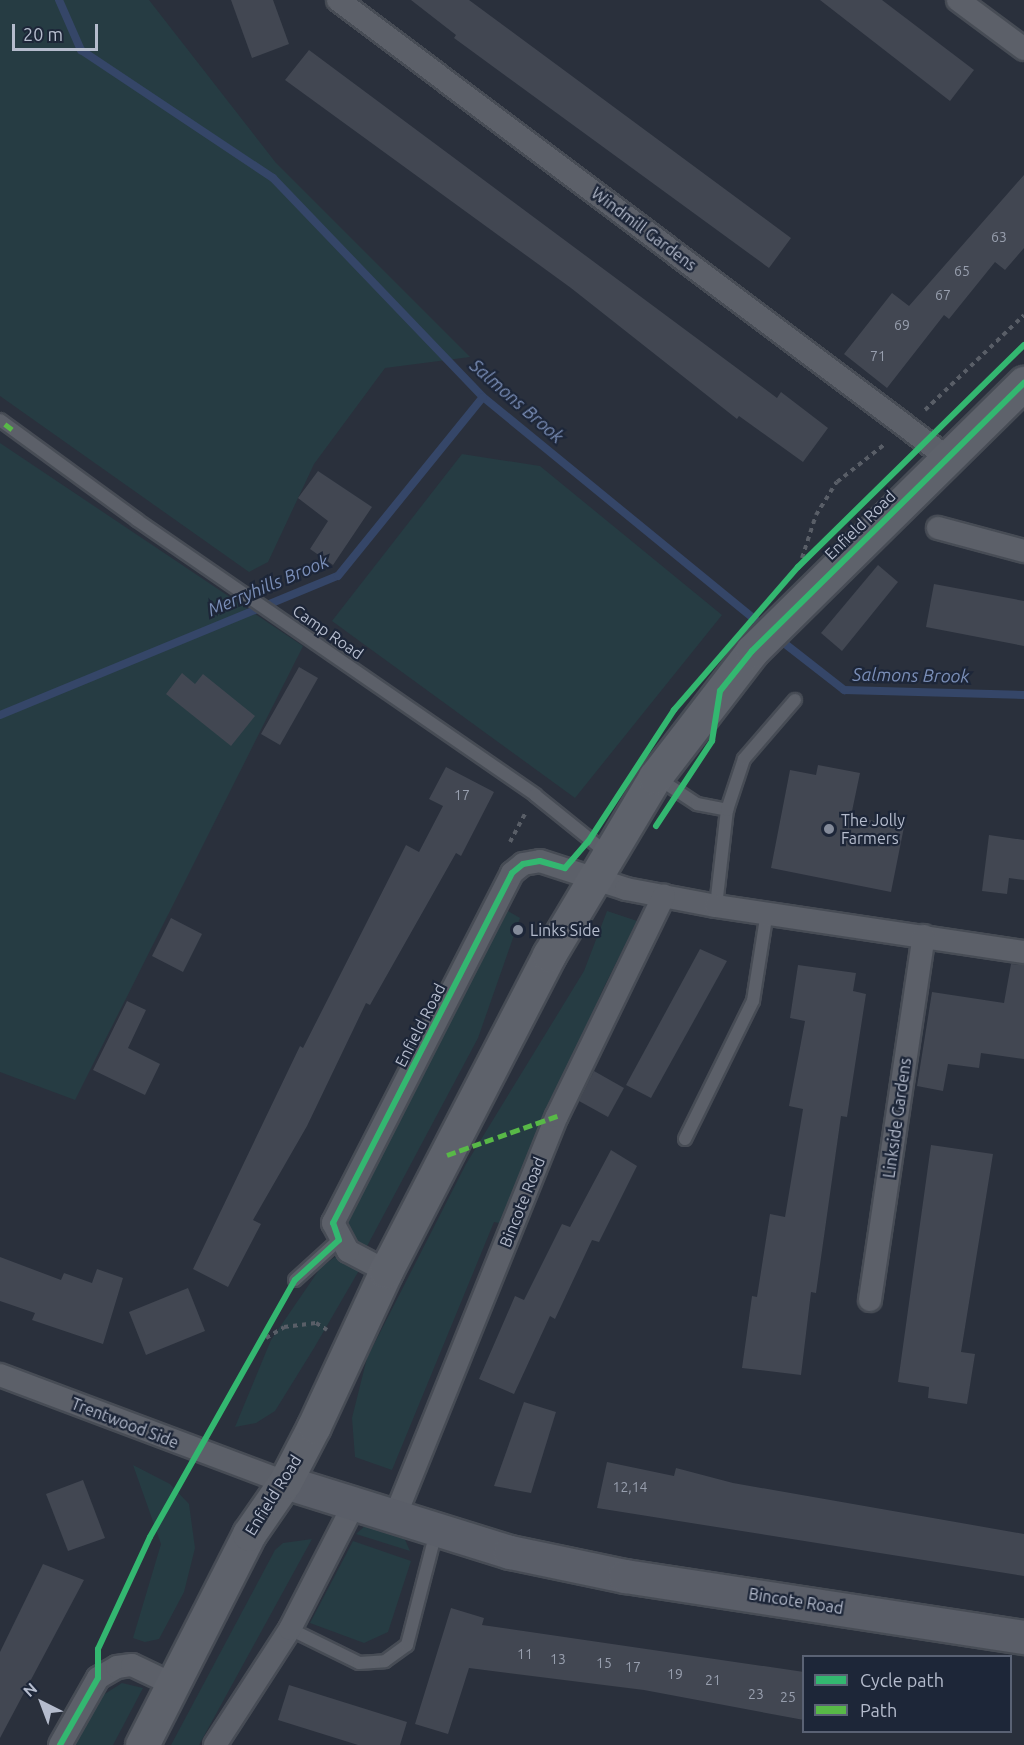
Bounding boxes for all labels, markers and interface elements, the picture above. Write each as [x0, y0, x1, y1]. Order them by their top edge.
scale bar [15, 12, 100, 50]
text: 20 m [23, 24, 63, 44]
street label: Windmill Gardens [588, 183, 700, 275]
house number: 63 [991, 229, 1007, 245]
house number: 65 [954, 263, 970, 279]
house number: 67 [935, 287, 951, 303]
house number: 69 [894, 317, 910, 333]
house number: 71 [870, 348, 886, 364]
water label: Salmons Brook [466, 354, 568, 448]
street label: Enfield Road [821, 486, 899, 564]
water label: Merryhills Brook [204, 550, 332, 620]
street label: Camp Road [289, 601, 367, 663]
water label: Salmons Brook [852, 663, 970, 687]
house number: 17 [454, 787, 470, 803]
place label: The Jolly Farmers [841, 810, 905, 848]
marker: The Jolly Farmers [822, 822, 836, 836]
place label: Links Side [530, 920, 600, 940]
marker: Links Side [511, 923, 525, 937]
street label: Enfield Road [391, 980, 449, 1070]
street label: Linkside Gardens [879, 1057, 915, 1179]
street label: Bincote Road [495, 1154, 549, 1250]
street label: Trentwood Side [69, 1394, 181, 1452]
street label: Enfield Road [241, 1451, 305, 1539]
house number: 12,14 [612, 1479, 648, 1495]
street label: Bincote Road [747, 1584, 845, 1618]
house number: 11 [517, 1646, 533, 1662]
house number: 13 [550, 1651, 566, 1667]
house number: 15 [596, 1655, 612, 1671]
legend [802, 1655, 1012, 1733]
house number: 17 [625, 1659, 641, 1675]
house number: 19 [667, 1666, 683, 1682]
text: Cycle path [860, 1670, 944, 1690]
house number: 21 [705, 1672, 721, 1688]
north arrow [12, 1673, 72, 1733]
text: N [19, 1679, 40, 1700]
house number: 23 [748, 1686, 764, 1702]
house number: 25 [780, 1689, 796, 1705]
text: Path [860, 1700, 897, 1720]

